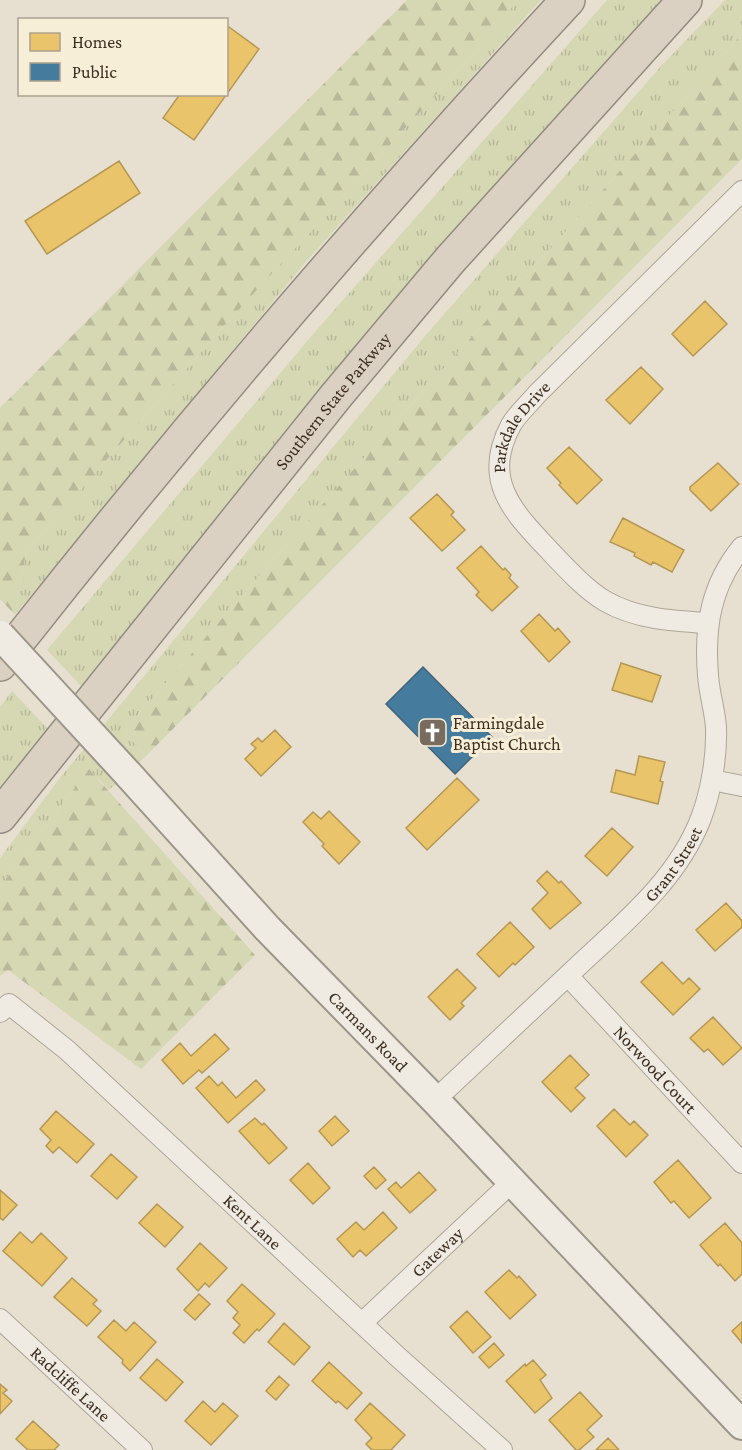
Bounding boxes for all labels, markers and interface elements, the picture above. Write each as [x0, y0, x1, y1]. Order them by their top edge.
legend [18, 18, 228, 96]
text: Homes [72, 32, 122, 52]
text: Public [72, 62, 117, 82]
street label: Southern State Parkway [271, 328, 395, 474]
street label: Parkdale Drive [489, 377, 554, 473]
place label: Farmingdale Baptist Church [453, 713, 561, 754]
church icon: Farmingdale Baptist Church [416, 717, 448, 749]
street label: Grant Street [640, 823, 706, 906]
street label: Carmans Road [324, 987, 412, 1076]
street label: Norwood Court [610, 1022, 701, 1118]
street label: Kent Lane [219, 1190, 286, 1254]
street label: Gateway [407, 1223, 468, 1281]
street label: Radcliffe Lane [27, 1342, 115, 1426]

